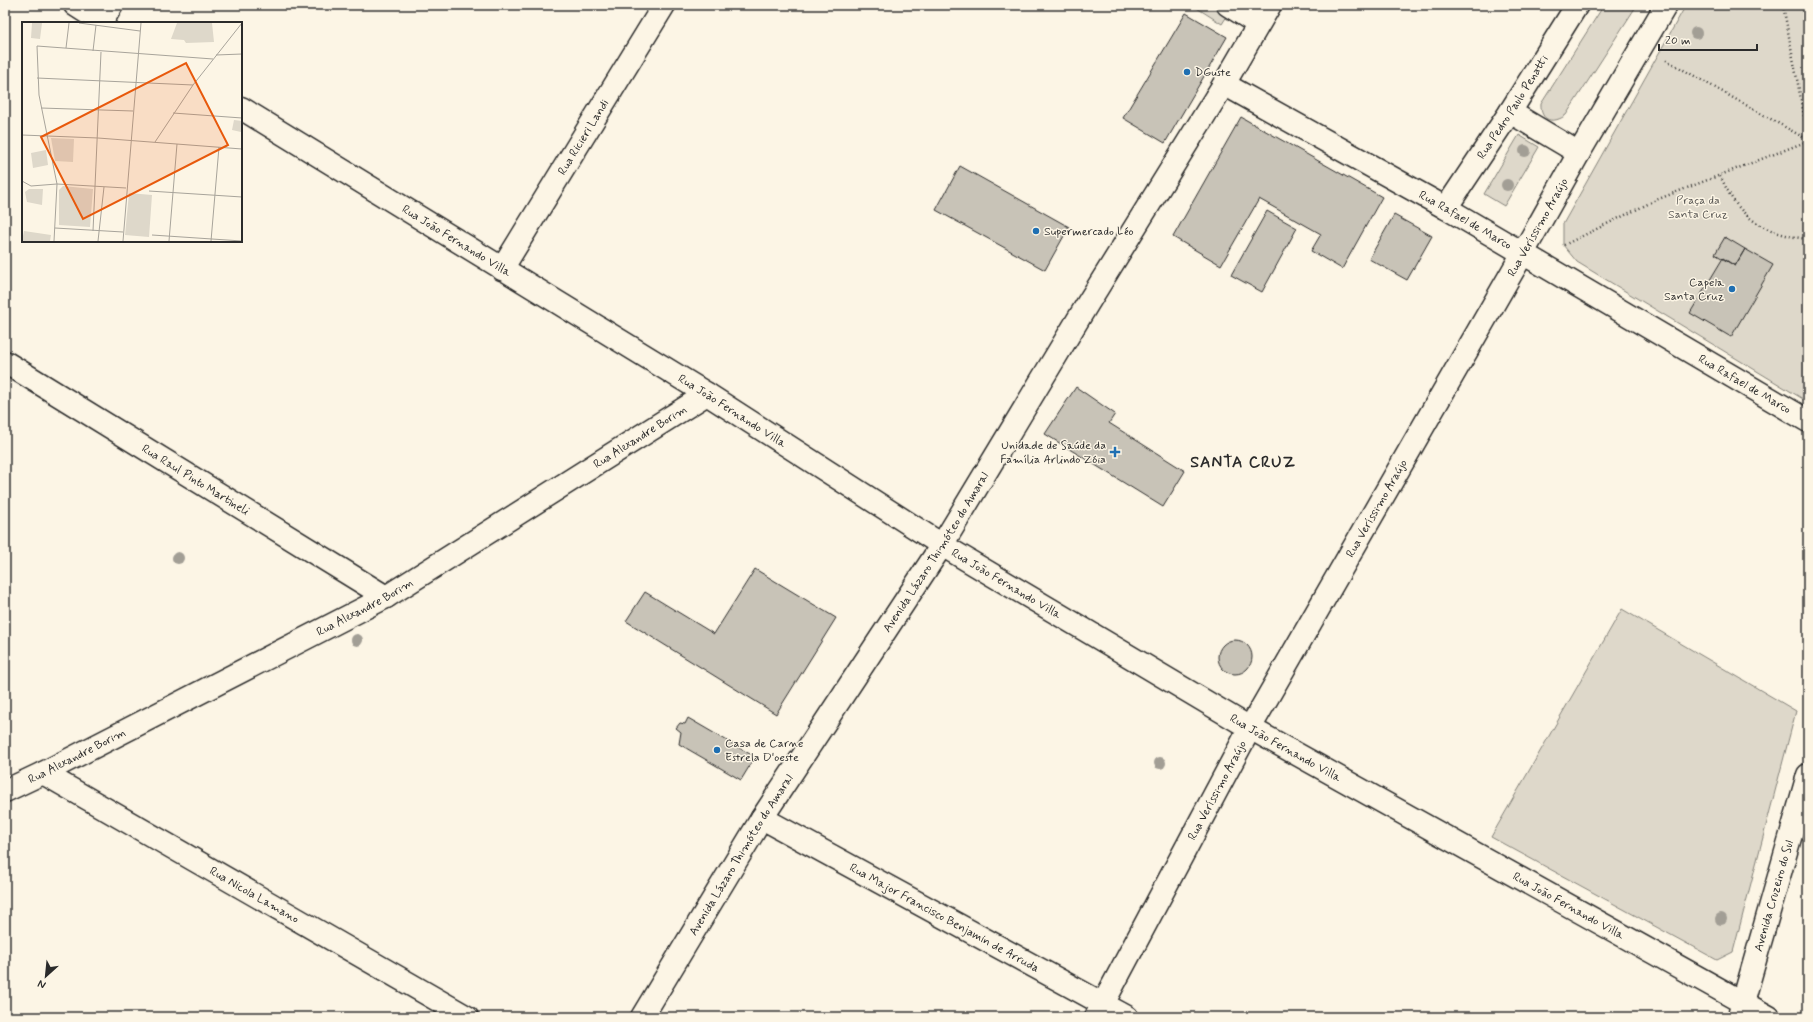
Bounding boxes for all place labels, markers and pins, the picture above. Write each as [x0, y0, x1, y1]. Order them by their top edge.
place label: DGuste [1195, 65, 1231, 81]
marker: DGuste [1182, 67, 1192, 77]
place label: Supermercado Léo [1044, 224, 1134, 240]
marker: Supermercado Léo [1031, 226, 1041, 236]
place label: Capela Santa Cruz [1664, 275, 1725, 305]
marker: Capela Santa Cruz [1727, 284, 1737, 294]
place label: Unidade de Saúde da Família Arlindo Zóia [1000, 438, 1106, 468]
marker: Unidade de Saúde da Família Arlindo Zóia [1109, 446, 1121, 458]
place label: Casa de Carne Estrela D'oeste [725, 736, 803, 766]
marker: Casa de Carne Estrela D'oeste [712, 745, 722, 755]

